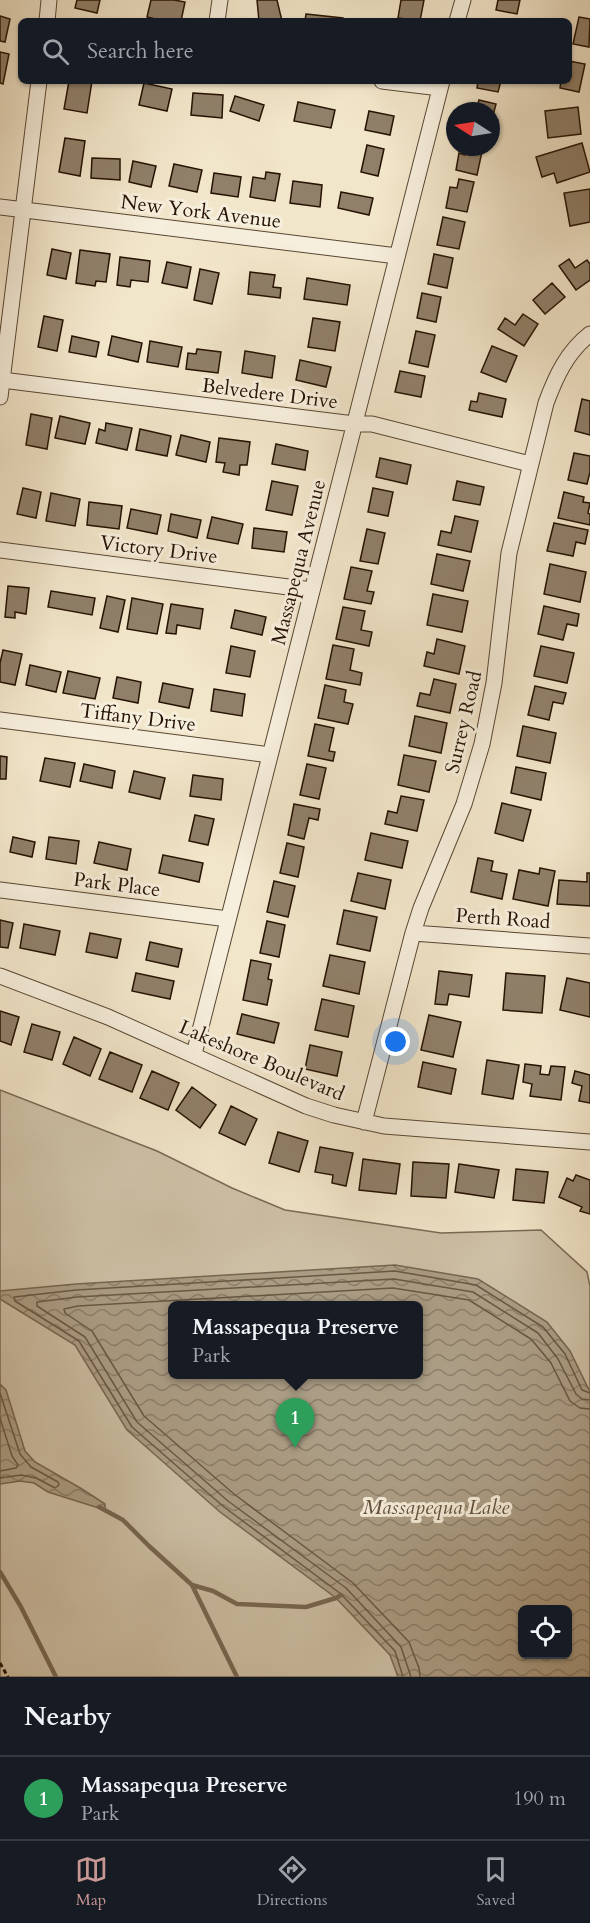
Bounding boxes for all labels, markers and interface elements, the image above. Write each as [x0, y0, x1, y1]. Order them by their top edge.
search box [18, 18, 572, 84]
icon: search [39, 35, 72, 68]
text: Search here [87, 36, 194, 66]
north arrow [446, 102, 500, 156]
street label: New York Avenue [119, 188, 283, 235]
street label: Belvedere Drive [200, 372, 339, 415]
street label: Massapequa Avenue [265, 476, 332, 648]
street label: Victory Drive [99, 529, 219, 570]
street label: Surrey Road [439, 668, 488, 776]
street label: Tiffany Drive [78, 697, 197, 738]
street label: Park Place [72, 866, 162, 903]
street label: Perth Road [455, 902, 552, 935]
street label: Lakeshore Boulevard [175, 1013, 349, 1108]
your location [381, 1027, 410, 1056]
popup [168, 1301, 423, 1379]
text: Massapequa Preserve [192, 1312, 399, 1342]
text: Park [192, 1342, 231, 1369]
pin: 1 [276, 1398, 314, 1448]
water label: Massapequa Lake [363, 1493, 510, 1522]
map controls [518, 1605, 572, 1659]
button: locate [518, 1605, 572, 1659]
text: Nearby [24, 1699, 112, 1734]
text: Massapequa Preserve [81, 1770, 288, 1800]
text: 1 [38, 1785, 49, 1812]
text: 190 m [513, 1785, 566, 1812]
text: Park [81, 1800, 119, 1827]
tab: Map [75, 1853, 108, 1911]
tab: Directions [257, 1853, 327, 1911]
tab: Saved [477, 1853, 515, 1911]

